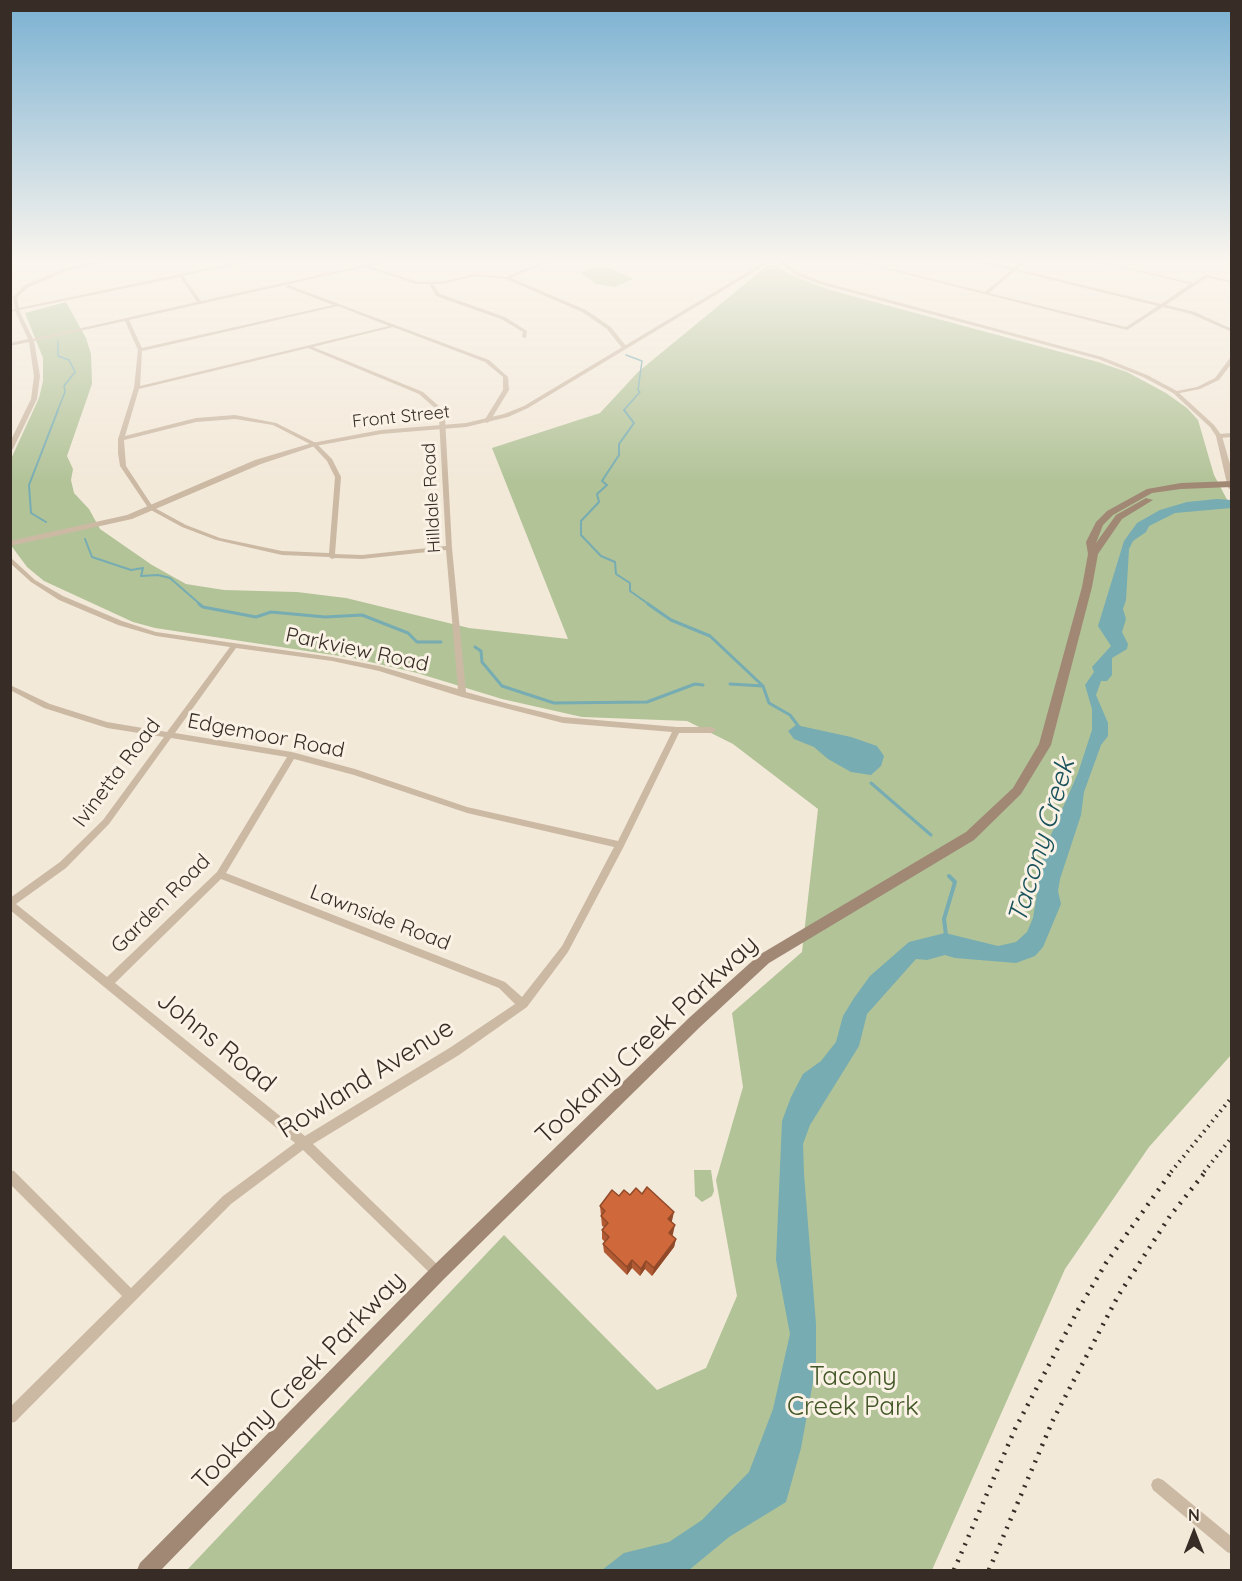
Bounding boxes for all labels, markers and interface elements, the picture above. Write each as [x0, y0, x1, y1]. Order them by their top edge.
street label: Front Street [351, 401, 451, 433]
street label: Hilldale Road [418, 442, 446, 554]
street label: Parkview Road [283, 623, 431, 677]
street label: Edgemoor Road [185, 708, 347, 764]
street label: Ivinetta Road [68, 714, 166, 832]
water label: Tacony Creek [1002, 755, 1082, 927]
street label: Garden Road [106, 849, 216, 959]
street label: Lawnside Road [306, 880, 454, 956]
street label: Tookany Creek Parkway [529, 929, 765, 1151]
street label: Johns Road [150, 985, 282, 1099]
street label: Rowland Avenue [272, 1012, 460, 1146]
street label: Tookany Creek Parkway [186, 1265, 412, 1497]
park label: Tacony Creek Park [787, 1361, 919, 1422]
north arrow [1164, 1503, 1224, 1563]
text: N [1188, 1505, 1200, 1525]

